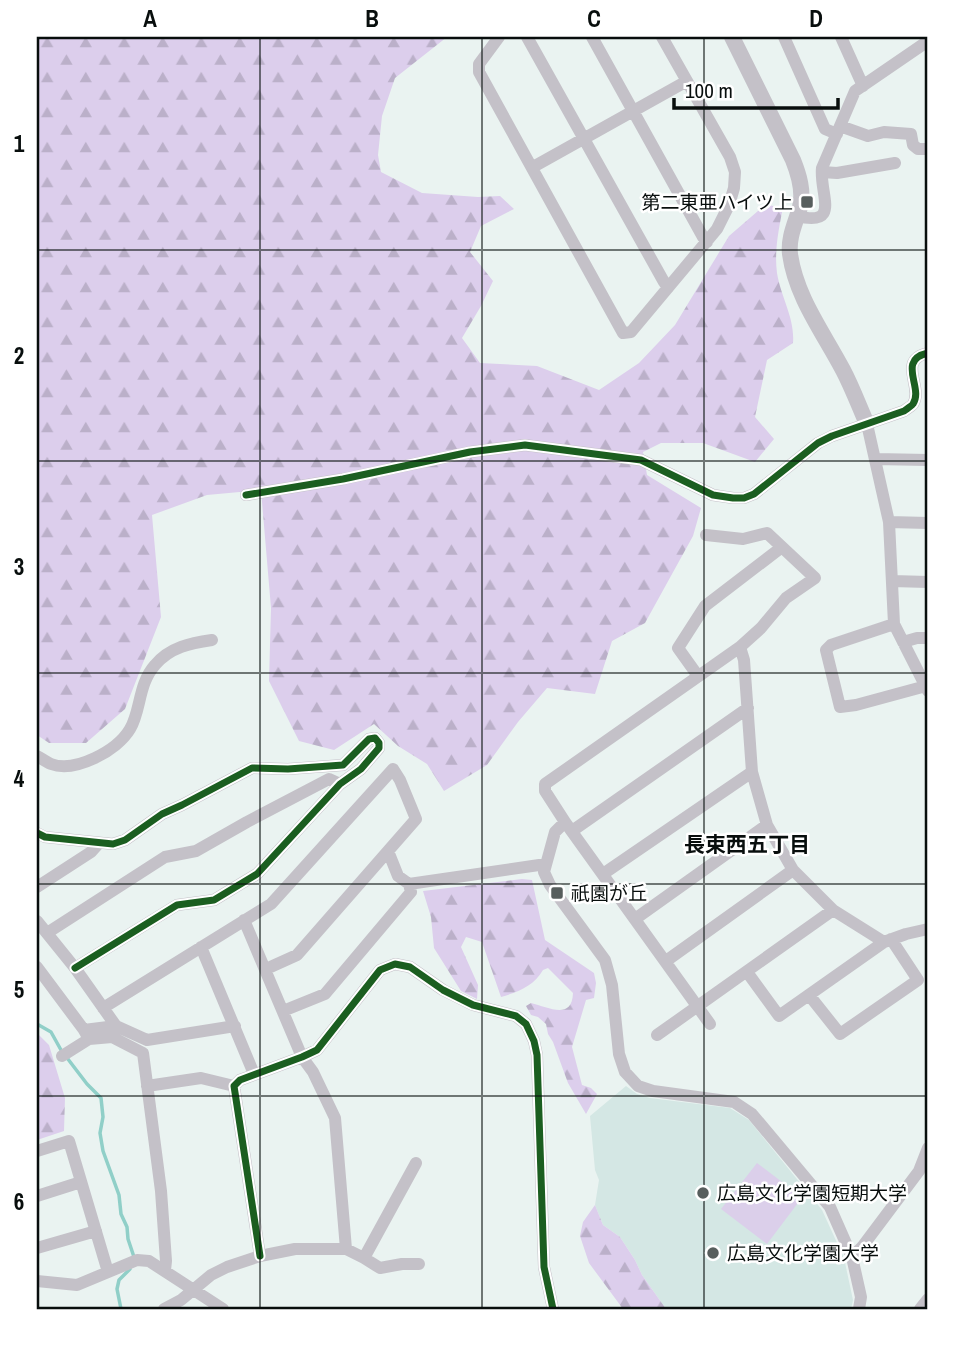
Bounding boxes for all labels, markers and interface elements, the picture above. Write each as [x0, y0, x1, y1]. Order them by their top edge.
text: A [143, 3, 157, 34]
text: B [365, 3, 379, 34]
text: C [587, 3, 601, 34]
text: D [809, 3, 823, 34]
scale bar [674, 66, 839, 110]
text: 100 m [685, 76, 733, 105]
text: 1 [14, 128, 25, 159]
place label: 第二東亜ハイツ上 [641, 189, 793, 215]
marker: 第二東亜ハイツ上 [799, 194, 815, 210]
text: 2 [14, 340, 24, 371]
text: 3 [14, 551, 24, 582]
text: 4 [14, 763, 25, 794]
district label: 長束西五丁目 [684, 830, 810, 859]
place label: 祇園が丘 [571, 880, 647, 906]
marker: 祇園が丘 [549, 885, 565, 901]
text: 5 [14, 974, 24, 1005]
place label: 広島文化学園短期大学 [717, 1180, 907, 1206]
marker: 広島文化学園短期大学 [695, 1185, 711, 1201]
text: 6 [14, 1186, 24, 1217]
place label: 広島文化学園大学 [727, 1240, 879, 1266]
marker: 広島文化学園大学 [705, 1245, 721, 1261]

